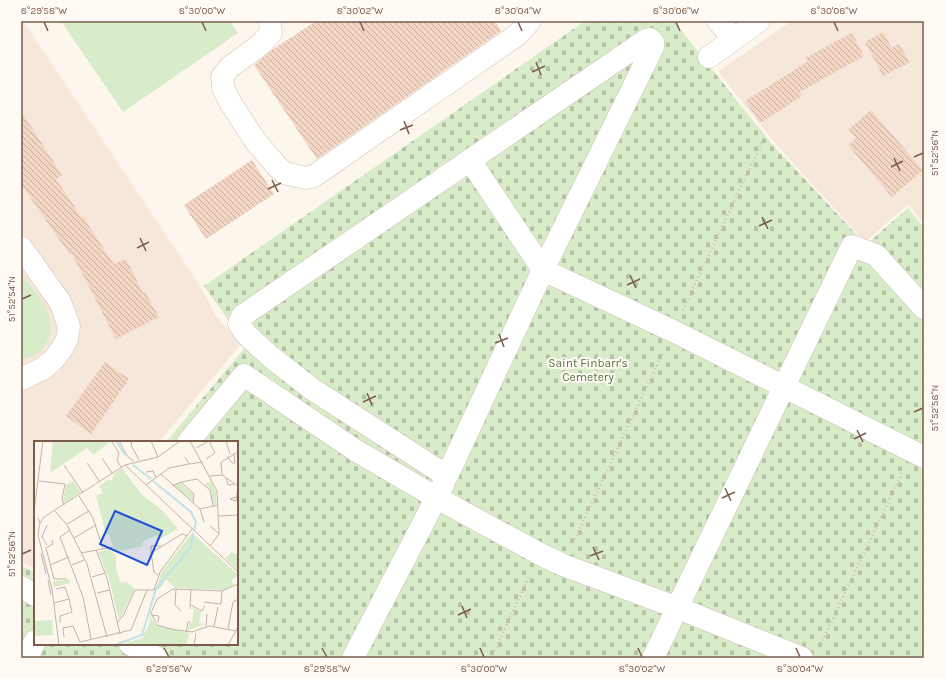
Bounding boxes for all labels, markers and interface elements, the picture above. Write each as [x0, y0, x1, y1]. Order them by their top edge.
text: 8°29'58"W [21, 5, 67, 17]
text: 8°30'00"W [179, 5, 225, 17]
text: 8°30'02"W [337, 5, 383, 17]
text: 8°30'04"W [495, 5, 541, 17]
text: 8°30'06"W [653, 5, 699, 17]
text: 8°30'08"W [811, 5, 857, 17]
text: 51°52'56"N [929, 130, 941, 176]
text: 51°52'54"N [6, 276, 18, 322]
park label: Saint Finbarr's Cemetery [548, 356, 628, 384]
text: 51°52'58"N [929, 385, 941, 431]
inset map [34, 441, 238, 645]
text: 51°52'56"N [6, 531, 18, 577]
text: 8°29'56"W [146, 663, 192, 675]
text: 8°29'58"W [304, 663, 350, 675]
text: 8°30'00"W [461, 663, 507, 675]
text: 8°30'02"W [619, 663, 665, 675]
text: 8°30'04"W [777, 663, 823, 675]

